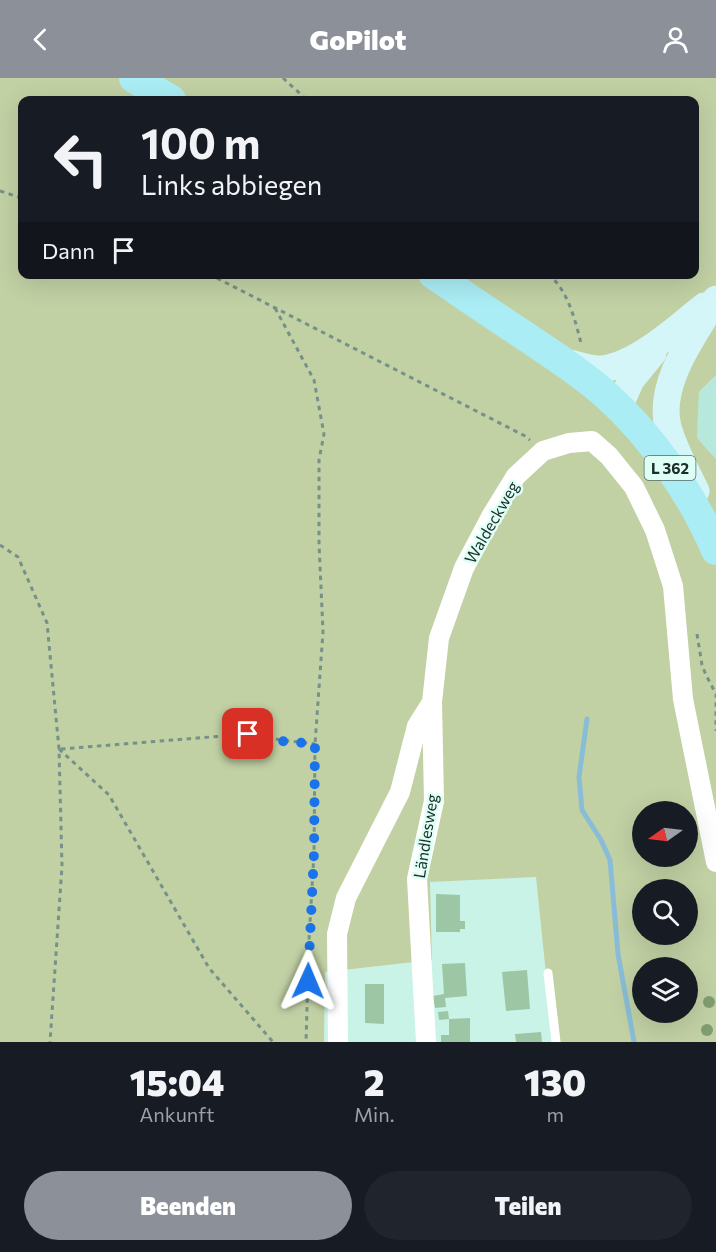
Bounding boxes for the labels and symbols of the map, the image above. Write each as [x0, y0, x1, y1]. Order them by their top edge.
road number: L 362 [644, 456, 696, 480]
street label: Waldeckweg [460, 477, 522, 567]
pin [222, 708, 273, 759]
street label: Ländlesweg [409, 792, 441, 880]
north arrow [632, 801, 698, 867]
position arrow [276, 949, 340, 1013]

